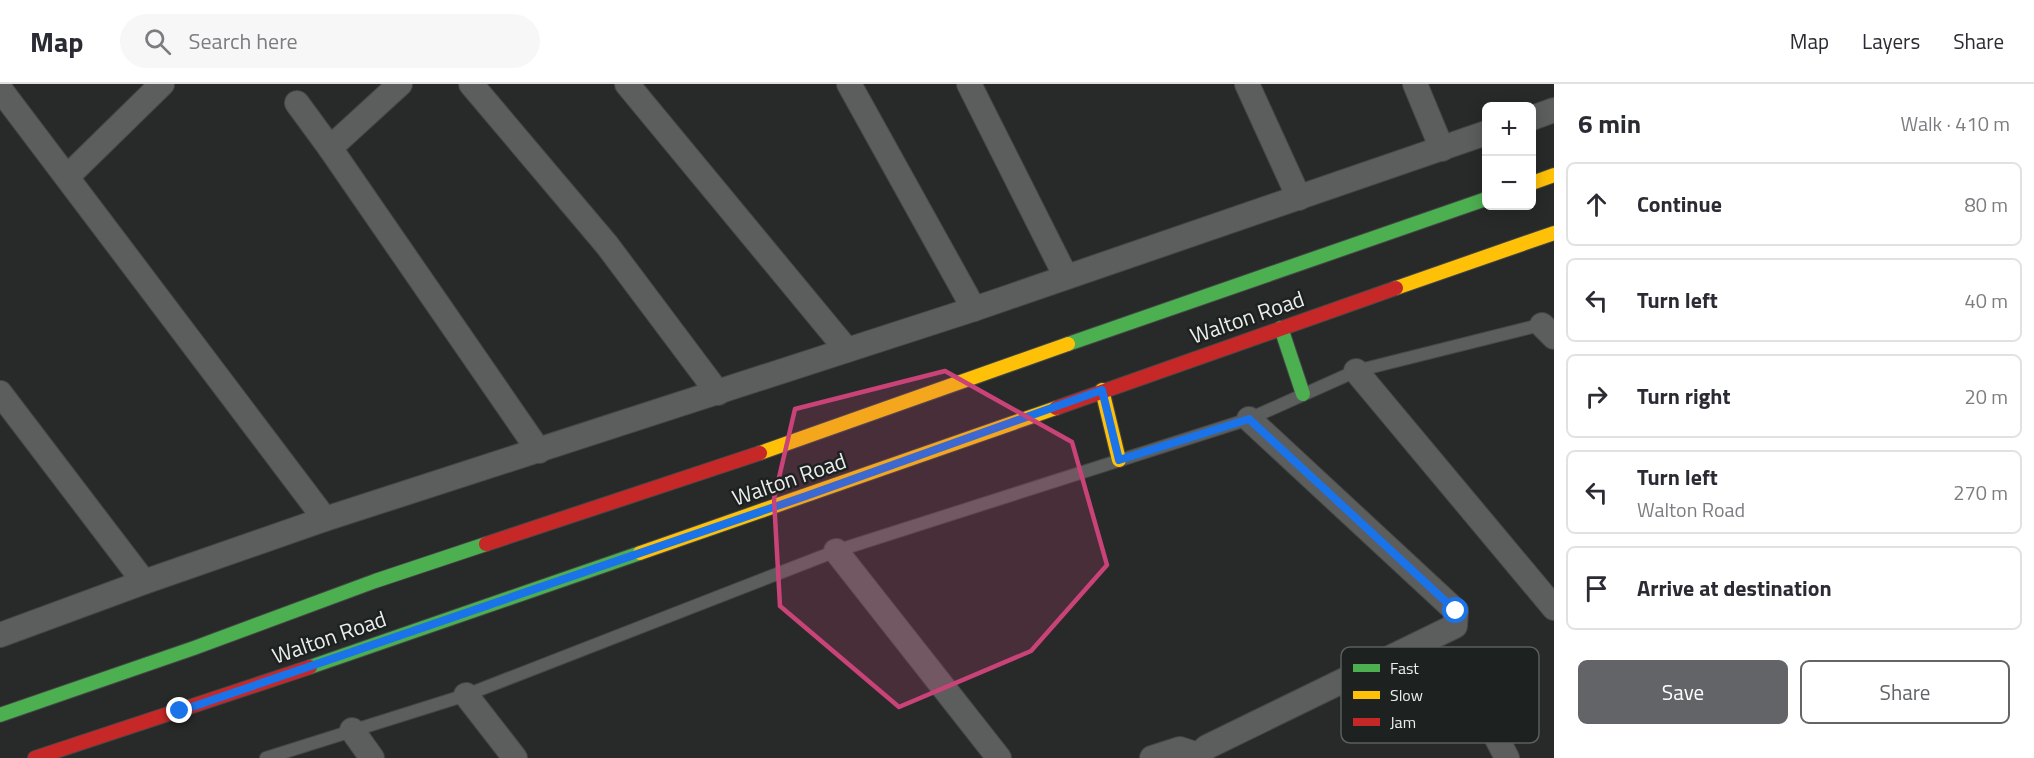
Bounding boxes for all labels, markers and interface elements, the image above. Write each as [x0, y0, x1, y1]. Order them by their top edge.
search box [120, 14, 540, 68]
text: Map [30, 20, 84, 63]
text: Search here [189, 24, 298, 58]
icon: search [141, 25, 174, 58]
text: Map [1790, 25, 1829, 57]
text: Layers [1862, 25, 1920, 57]
text: Share [1953, 25, 2004, 57]
map controls [1482, 102, 1536, 210]
button: + [1482, 102, 1536, 156]
text: 6 min [1578, 104, 1641, 143]
text: Walk · 410 m [1901, 108, 2010, 139]
button: − [1482, 156, 1536, 210]
text: Continue [1637, 187, 1722, 221]
icon: ahead [1580, 188, 1613, 221]
text: 80 m [1964, 189, 2008, 220]
street label: Walton Road [1185, 282, 1309, 352]
text: Turn left [1637, 283, 1718, 317]
icon: left [1580, 284, 1613, 317]
text: 40 m [1964, 285, 2008, 316]
text: Turn right [1637, 379, 1731, 413]
icon: right [1580, 380, 1613, 413]
text: 20 m [1964, 381, 2008, 412]
street label: Walton Road [727, 444, 851, 514]
text: Turn left [1637, 460, 1718, 494]
icon: left [1580, 476, 1613, 509]
text: 270 m [1953, 477, 2008, 508]
text: Walton Road [1637, 494, 1745, 525]
text: Arrive at destination [1637, 571, 1832, 605]
icon: arrive [1580, 572, 1613, 605]
route start [1442, 597, 1468, 623]
street label: Walton Road [267, 602, 391, 672]
legend [1341, 647, 1539, 743]
text: Fast [1390, 656, 1419, 680]
button: Save [1578, 660, 1788, 724]
button: Share [1800, 660, 2010, 724]
text: Slow [1390, 683, 1423, 707]
route end [166, 697, 192, 723]
text: Jam [1390, 710, 1416, 734]

